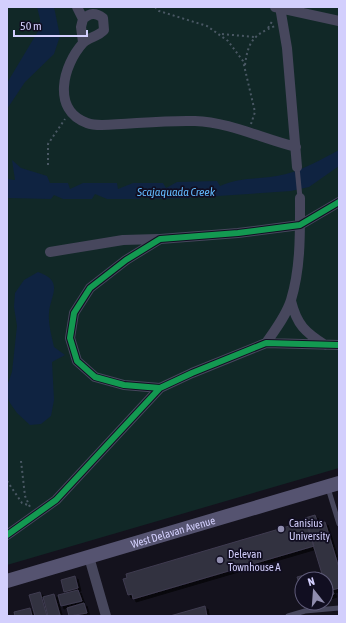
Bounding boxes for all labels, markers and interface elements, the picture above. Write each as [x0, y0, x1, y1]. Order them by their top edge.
scale bar [14, 12, 87, 38]
text: 50 m [20, 19, 42, 33]
water label: Scajaquada Creek [136, 185, 216, 199]
street label: West Delavan Avenue [129, 514, 217, 550]
place label: Canisius University [289, 517, 331, 542]
marker: Canisius University [276, 524, 286, 534]
place label: Delevan Townhouse A [228, 548, 281, 573]
marker: Delevan Townhouse A [215, 555, 225, 565]
north arrow [294, 571, 334, 611]
text: N [306, 575, 316, 588]

